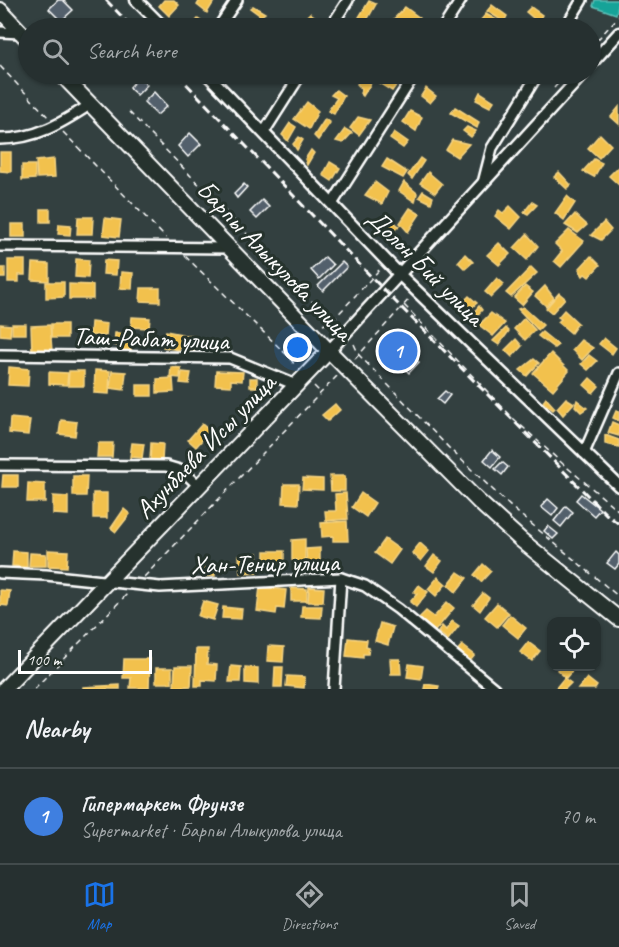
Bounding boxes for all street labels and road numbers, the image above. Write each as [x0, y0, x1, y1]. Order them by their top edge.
street label: Барпы Алыкулова улица [190, 173, 361, 349]
street label: Долон Бий улица [360, 202, 493, 335]
street label: Таш-Рабат улица [73, 319, 231, 358]
street label: Ахунбаева Исы улица [128, 365, 284, 526]
street label: Хан-Тенир улица [191, 546, 341, 581]

